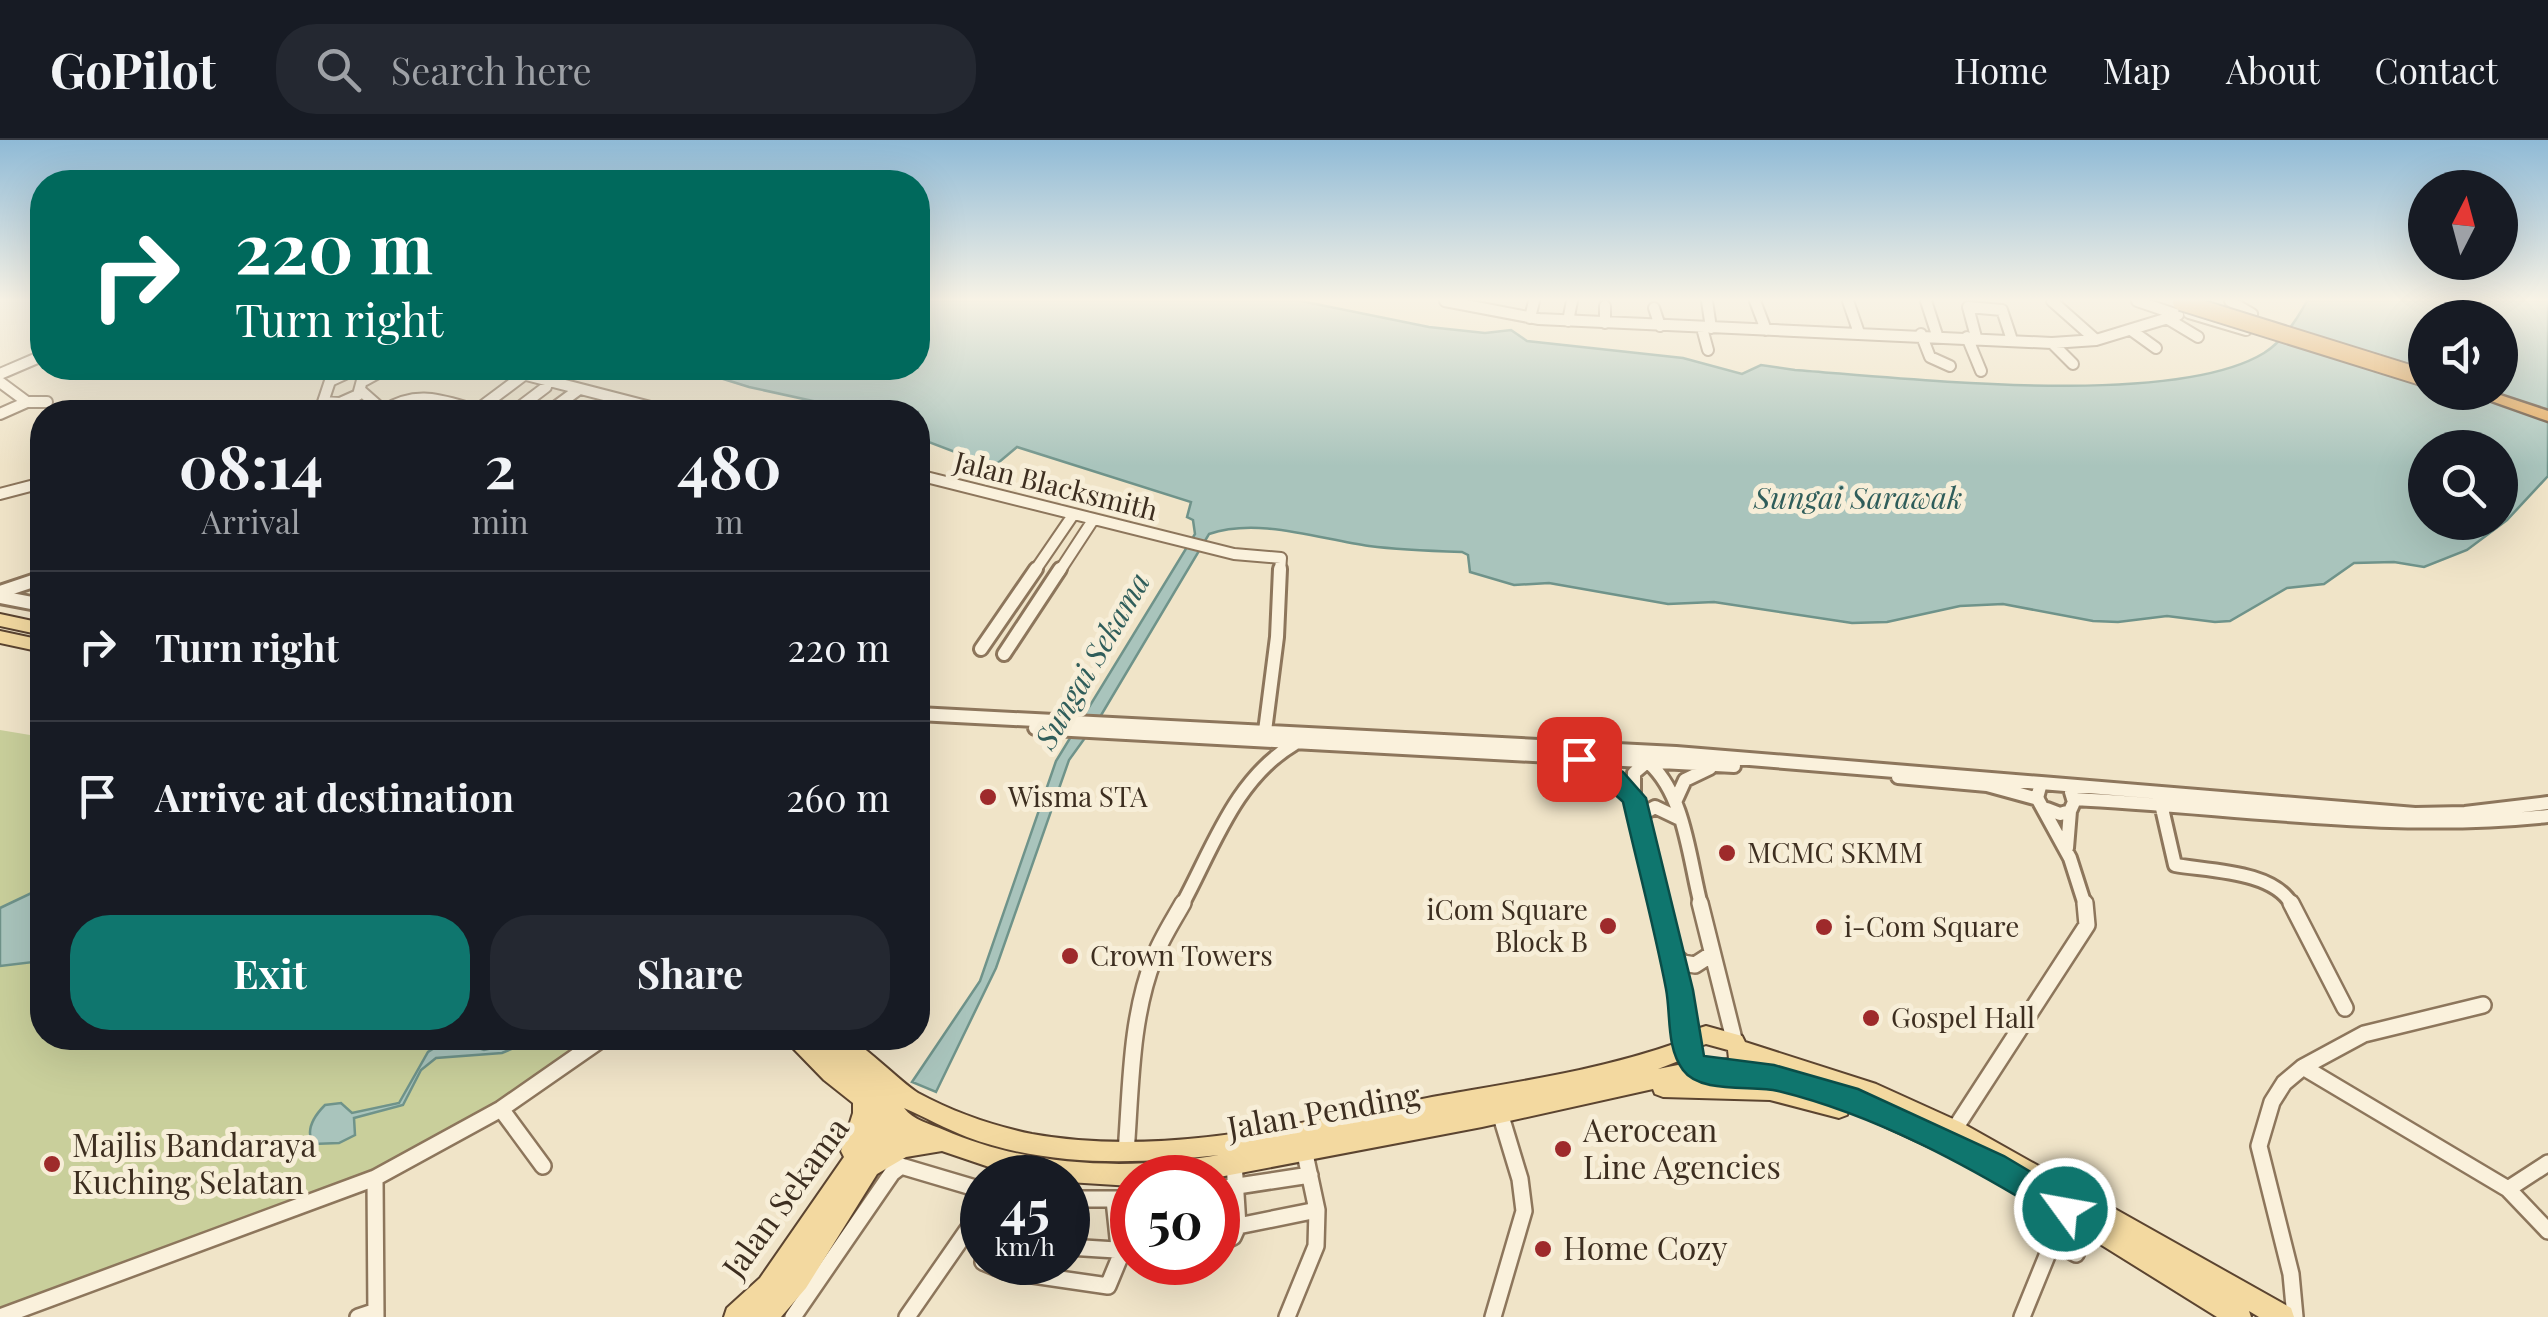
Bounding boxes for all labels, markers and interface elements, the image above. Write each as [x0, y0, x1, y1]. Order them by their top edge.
search box [276, 24, 976, 114]
text: GoPilot [50, 37, 216, 101]
icon: search [311, 42, 366, 97]
text: Search here [391, 44, 592, 95]
text: Home [1954, 46, 2048, 93]
text: Map [2103, 46, 2171, 93]
text: About [2226, 46, 2320, 93]
text: Contact [2375, 46, 2498, 93]
north arrow [2408, 170, 2518, 280]
map controls [2408, 170, 2518, 540]
text: 220 m [235, 198, 433, 292]
icon: right [70, 210, 200, 340]
text: Turn right [235, 288, 443, 348]
button: sound [2408, 300, 2518, 410]
text: 08:14 [179, 424, 323, 504]
text: 2 [484, 424, 516, 504]
text: 480 [677, 424, 781, 504]
button: search [2408, 430, 2518, 540]
street label: Jalan Blacksmith [950, 441, 1162, 528]
water label: Sungai Sarawak [1753, 477, 1962, 517]
text: Arrival [202, 499, 300, 542]
text: min [472, 499, 529, 542]
text: m [715, 499, 744, 542]
water label: Sungai Sekama [1024, 565, 1158, 756]
icon: right [70, 619, 125, 674]
text: Turn right [155, 621, 339, 672]
text: 220 m [788, 621, 890, 672]
pin [1537, 717, 1622, 802]
icon: arrive [1552, 732, 1607, 787]
icon: arrive [70, 769, 125, 824]
text: Arrive at destination [155, 771, 514, 822]
text: 260 m [786, 771, 890, 822]
place label: Wisma STA [1007, 777, 1148, 814]
marker: Wisma STA [977, 786, 999, 808]
place label: MCMC SKMM [1747, 833, 1923, 870]
marker: MCMC SKMM [1716, 842, 1738, 864]
place label: iCom Square Block B [1426, 890, 1588, 959]
place label: i-Com Square [1844, 907, 2019, 944]
button: Exit [70, 915, 470, 1030]
button: Share [490, 915, 890, 1030]
marker: iCom Square Block B [1597, 915, 1619, 937]
marker: i-Com Square [1813, 916, 1835, 938]
place label: Crown Towers [1090, 936, 1273, 973]
marker: Crown Towers [1059, 945, 1081, 967]
place label: Gospel Hall [1891, 998, 2035, 1035]
marker: Gospel Hall [1860, 1007, 1882, 1029]
street label: Jalan Pending [1223, 1071, 1423, 1148]
street label: Jalan Sekama [710, 1107, 857, 1286]
place label: Aerocean Line Agencies [1582, 1107, 1781, 1187]
place label: Majlis Bandaraya Kuching Selatan [72, 1122, 316, 1202]
marker: Aerocean Line Agencies [1552, 1138, 1574, 1160]
marker: Majlis Bandaraya Kuching Selatan [41, 1153, 63, 1175]
speed limit sign: 50 [1110, 1155, 1240, 1285]
position arrow [2013, 1157, 2117, 1261]
text: 45 [1000, 1174, 1050, 1241]
place label: Home Cozy [1563, 1225, 1728, 1268]
text: km/h [995, 1229, 1055, 1262]
marker: Home Cozy [1532, 1238, 1554, 1260]

